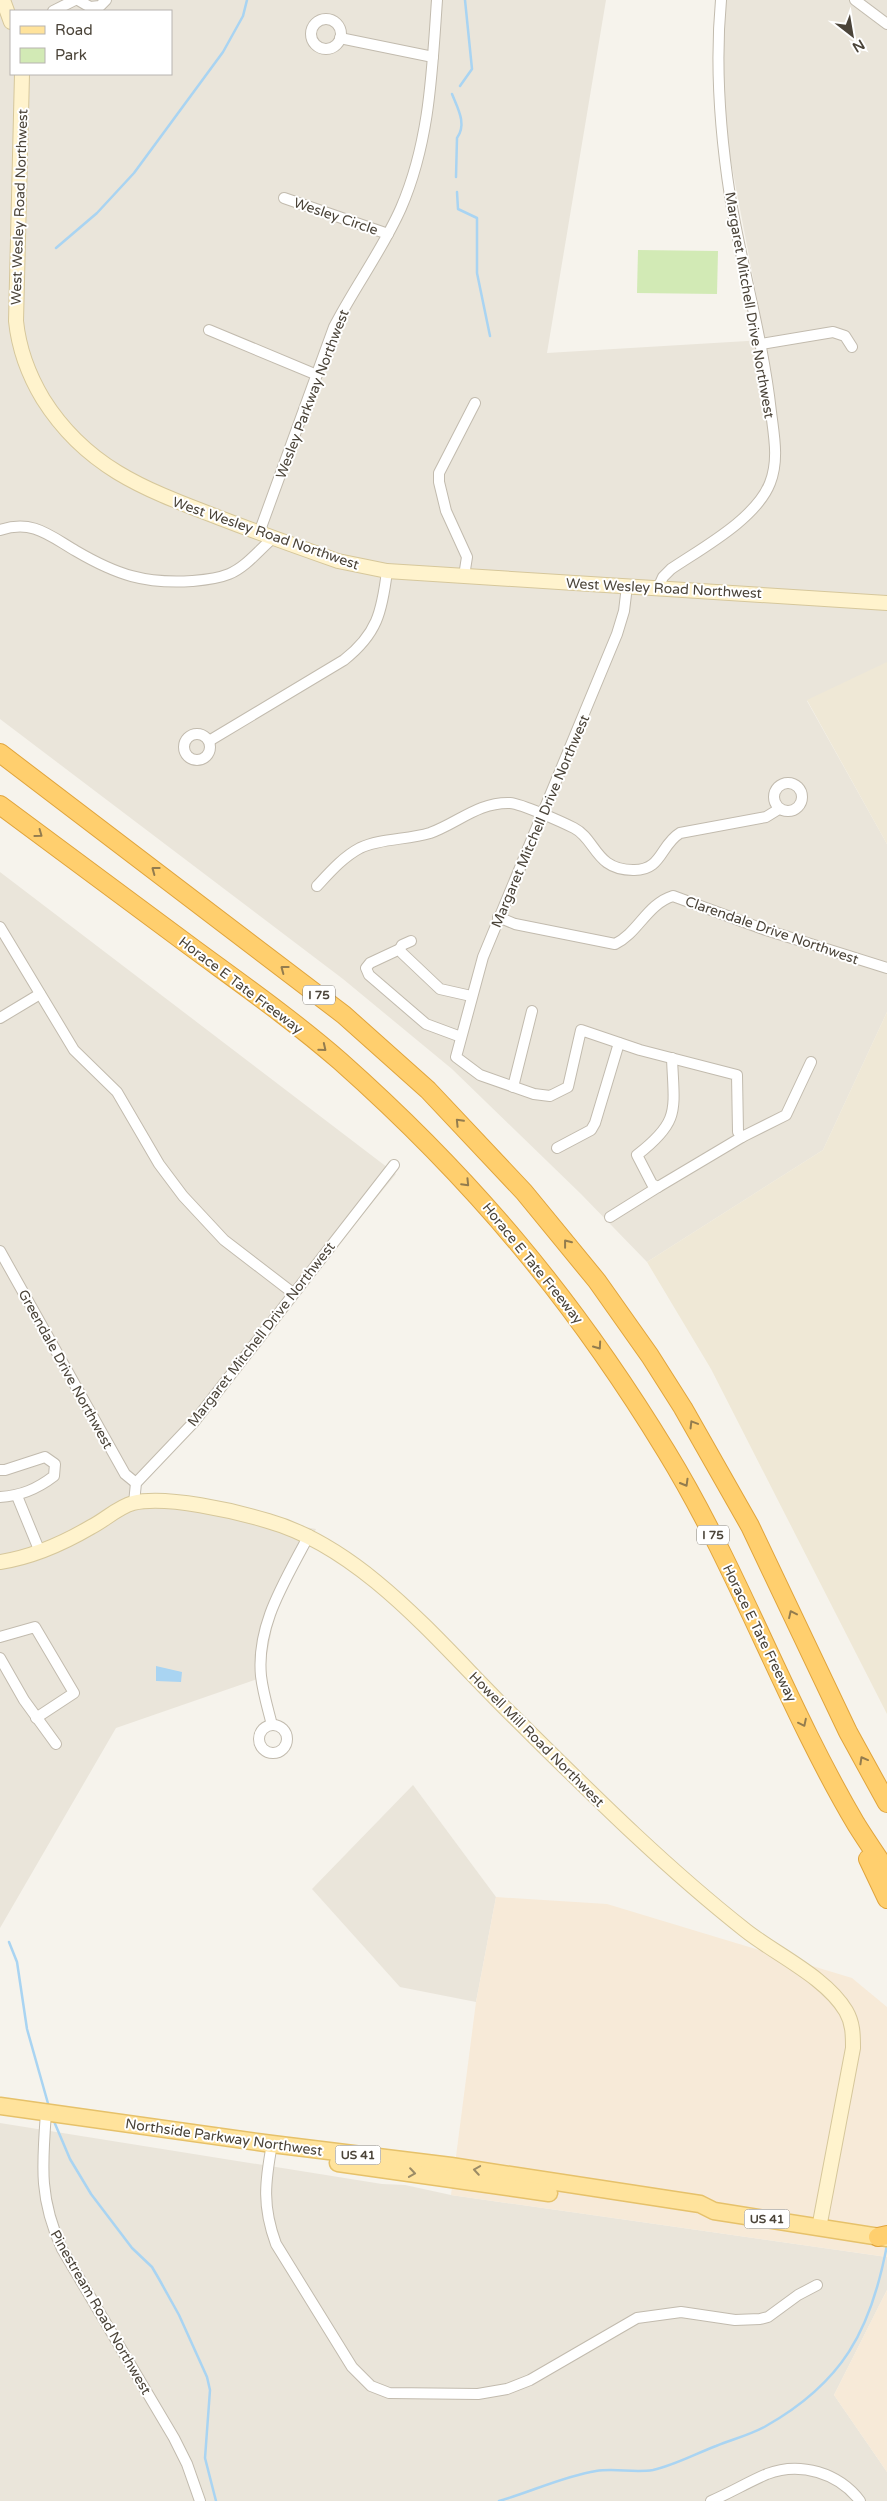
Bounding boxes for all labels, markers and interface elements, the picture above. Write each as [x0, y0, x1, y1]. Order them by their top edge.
legend [10, 10, 172, 75]
north arrow [827, 10, 877, 60]
text: Road [55, 21, 93, 39]
text: N [849, 36, 868, 56]
text: Park [55, 46, 87, 64]
street label: West Wesley Road Northwest [8, 108, 31, 305]
street label: Margaret Mitchell Drive Northwest [721, 191, 778, 420]
street label: Wesley Circle [292, 194, 380, 239]
street label: Wesley Parkway Northwest [272, 306, 353, 481]
street label: West Wesley Road Northwest [170, 493, 362, 574]
street label: West Wesley Road Northwest [566, 575, 763, 602]
street label: Margaret Mitchell Drive Northwest [488, 712, 593, 930]
one-way arrow [34, 828, 43, 837]
one-way arrow [151, 867, 161, 876]
street label: Clarendale Drive Northwest [683, 893, 861, 968]
street label: Horace E Tate Freeway [175, 933, 306, 1038]
one-way arrow [281, 966, 290, 974]
road number: I 75 [303, 986, 335, 1004]
one-way arrow [317, 1042, 326, 1050]
one-way arrow [456, 1118, 465, 1127]
one-way arrow [460, 1178, 469, 1187]
street label: Horace E Tate Freeway [479, 1199, 587, 1328]
street label: Margaret Mitchell Drive Northwest [184, 1238, 339, 1430]
one-way arrow [564, 1239, 573, 1249]
street label: Greendale Drive Northwest [15, 1287, 117, 1452]
one-way arrow [592, 1340, 601, 1349]
one-way arrow [689, 1420, 699, 1429]
one-way arrow [678, 1478, 688, 1487]
road number: I 75 [697, 1526, 729, 1544]
street label: Horace E Tate Freeway [719, 1562, 800, 1705]
one-way arrow [787, 1610, 798, 1619]
street label: Howell Mill Road Northwest [466, 1668, 608, 1811]
one-way arrow [797, 1717, 807, 1726]
one-way arrow [859, 1756, 869, 1765]
street label: Northside Parkway Northwest [124, 2115, 324, 2160]
road number: US 41 [336, 2146, 380, 2164]
one-way arrow [473, 2166, 482, 2176]
one-way arrow [409, 2167, 417, 2178]
road number: US 41 [744, 2210, 790, 2228]
street label: Pinestream Road Northwest [46, 2227, 155, 2398]

